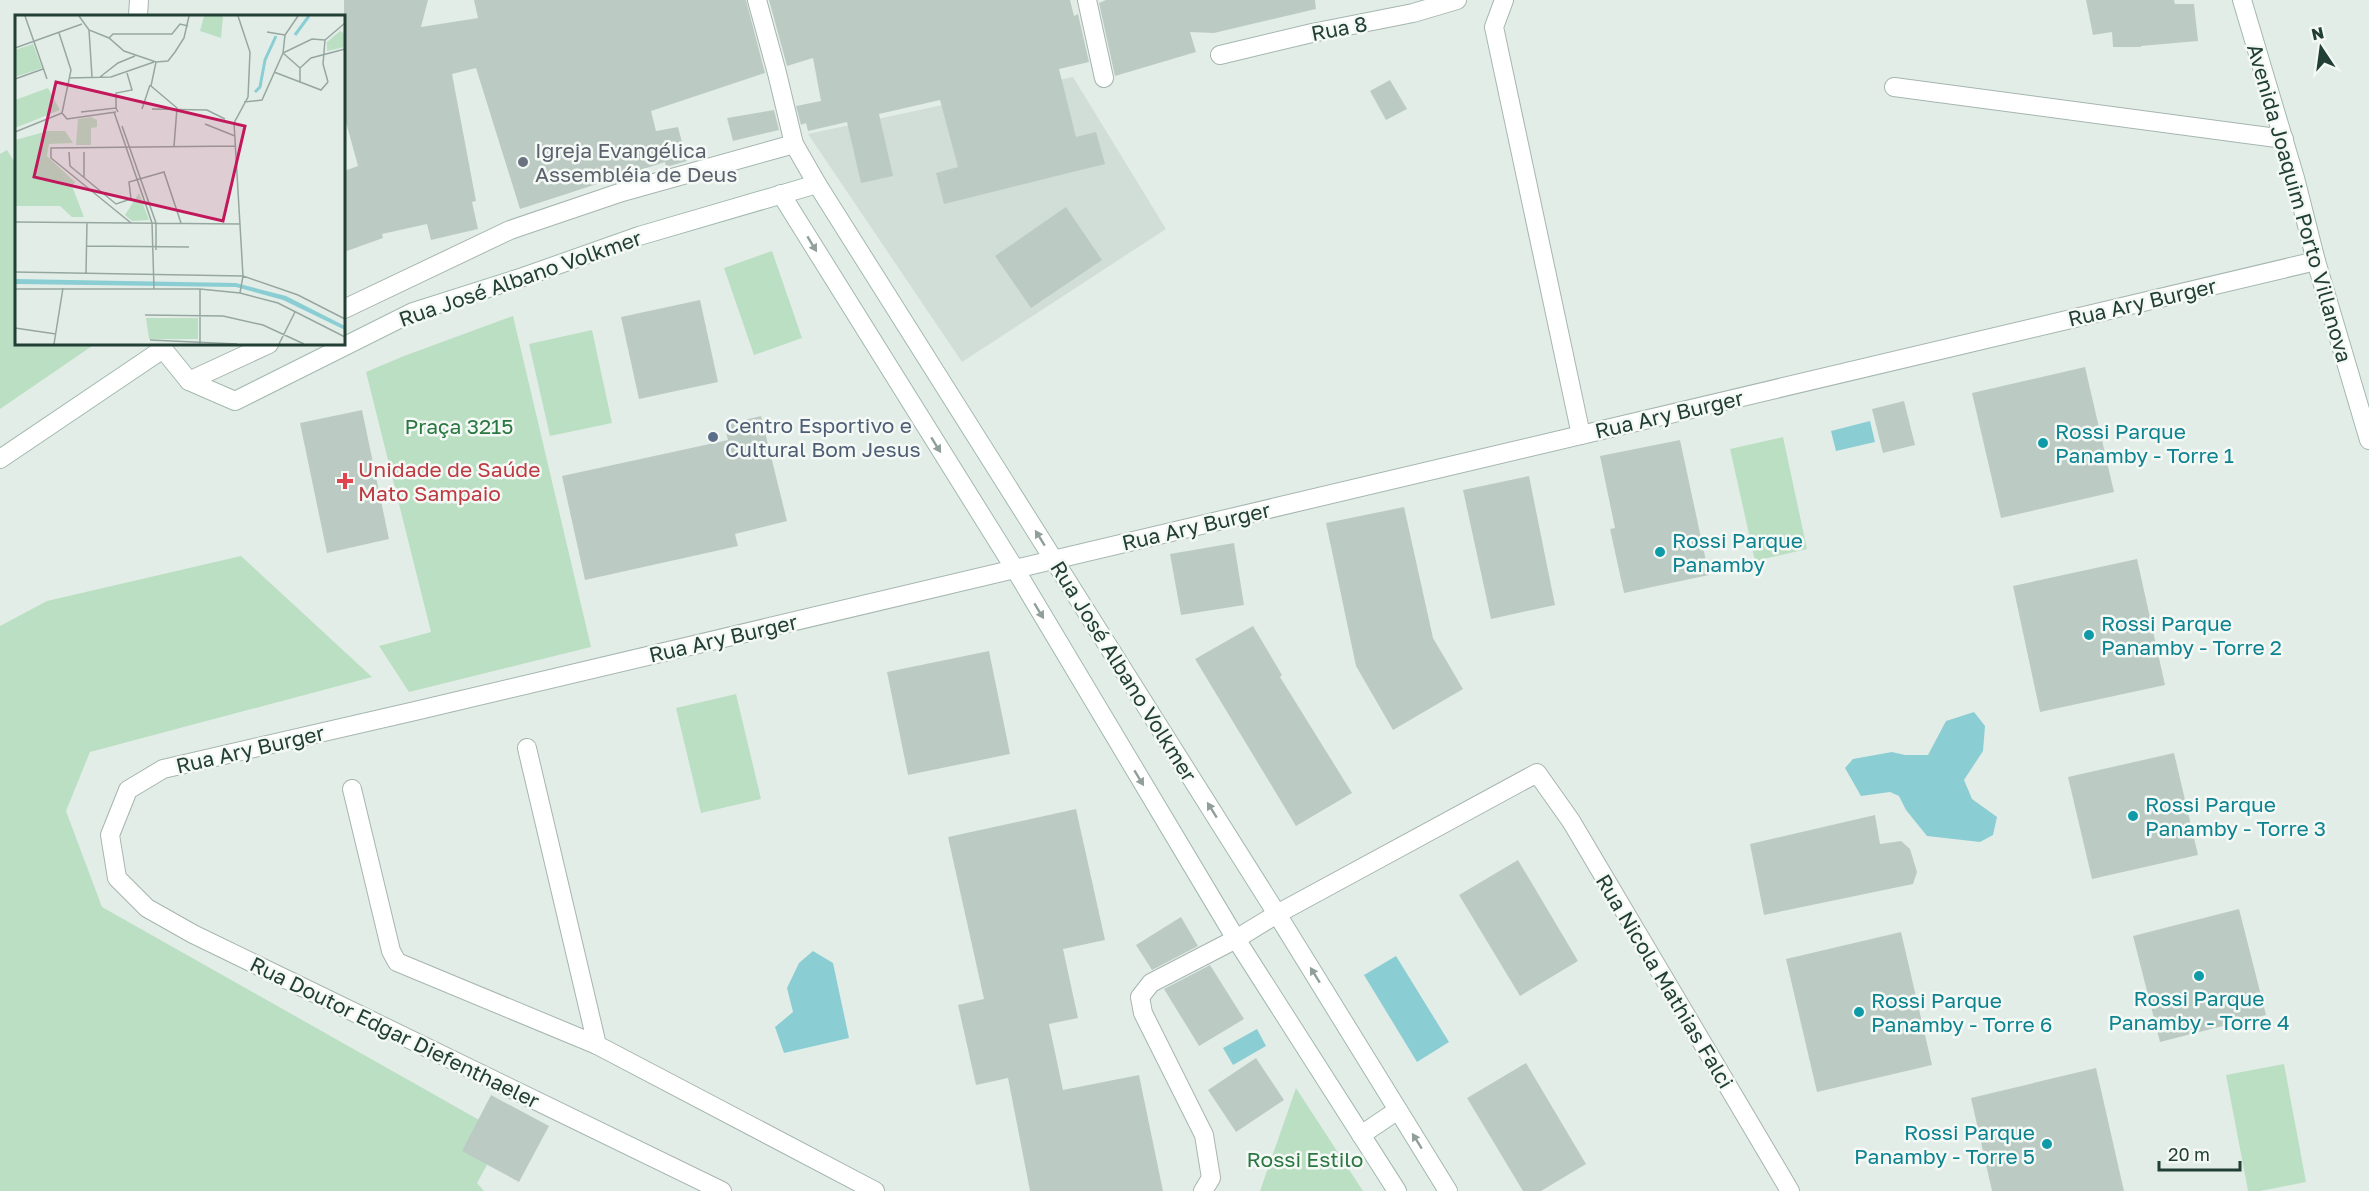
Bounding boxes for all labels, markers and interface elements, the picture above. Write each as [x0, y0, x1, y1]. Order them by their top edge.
street label: Rua 8 [1309, 10, 1369, 46]
inset map [15, 15, 345, 345]
north arrow [2291, 18, 2351, 78]
text: N [2309, 22, 2326, 44]
street label: Avenida Joaquim Porto Villanova [2242, 41, 2358, 365]
place label: Igreja Evangélica Assembléia de Deus [535, 137, 737, 187]
marker: Igreja Evangélica Assembléia de Deus [516, 155, 530, 169]
street label: Rua José Albano Volkmer [395, 224, 645, 332]
one-way arrow [806, 236, 817, 252]
street label: Rua Ary Burger [2065, 272, 2219, 332]
street label: Rua Ary Burger [1592, 384, 1746, 444]
place label: Centro Esportivo e Cultural Bom Jesus [725, 412, 921, 462]
park label: Praça 3215 [405, 413, 514, 439]
place label: Rossi Parque Panamby - Torre 1 [2055, 418, 2234, 468]
marker: Centro Esportivo e Cultural Bom Jesus [706, 430, 720, 444]
marker: Rossi Parque Panamby - Torre 1 [2036, 436, 2050, 450]
one-way arrow [931, 437, 942, 453]
place label: Unidade de Saúde Mato Sampaio [358, 456, 540, 506]
marker: Unidade de Saúde Mato Sampaio [336, 472, 354, 490]
street label: Rua Ary Burger [1119, 496, 1273, 556]
place label: Rossi Parque Panamby [1672, 527, 1803, 577]
one-way arrow [1035, 530, 1046, 546]
marker: Rossi Parque Panamby [1653, 545, 1667, 559]
street label: Rua José Albano Volkmer [1045, 556, 1203, 786]
one-way arrow [1034, 603, 1045, 619]
street label: Rua Ary Burger [646, 608, 800, 668]
place label: Rossi Parque Panamby - Torre 2 [2101, 610, 2282, 660]
marker: Rossi Parque Panamby - Torre 2 [2082, 628, 2096, 642]
street label: Rua Ary Burger [173, 719, 327, 779]
one-way arrow [1134, 770, 1145, 786]
place label: Rossi Parque Panamby - Torre 3 [2145, 791, 2326, 841]
one-way arrow [1206, 802, 1217, 818]
marker: Rossi Parque Panamby - Torre 3 [2126, 809, 2140, 823]
street label: Rua Nicola Mathias Falci [1591, 869, 1739, 1093]
street label: Rua Doutor Edgar Diefenthaeler [246, 950, 544, 1114]
one-way arrow [1310, 967, 1321, 983]
marker: Rossi Parque Panamby - Torre 4 [2192, 969, 2206, 983]
place label: Rossi Parque Panamby - Torre 4 [2108, 985, 2290, 1035]
place label: Rossi Parque Panamby - Torre 6 [1871, 987, 2053, 1037]
marker: Rossi Parque Panamby - Torre 6 [1852, 1005, 1866, 1019]
place label: Rossi Parque Panamby - Torre 5 [1854, 1119, 2035, 1169]
one-way arrow [1412, 1133, 1423, 1149]
scale bar [2159, 1134, 2240, 1172]
marker: Rossi Parque Panamby - Torre 5 [2040, 1137, 2054, 1151]
text: 20 m [2168, 1143, 2210, 1165]
park label: Rossi Estilo [1247, 1146, 1363, 1172]

